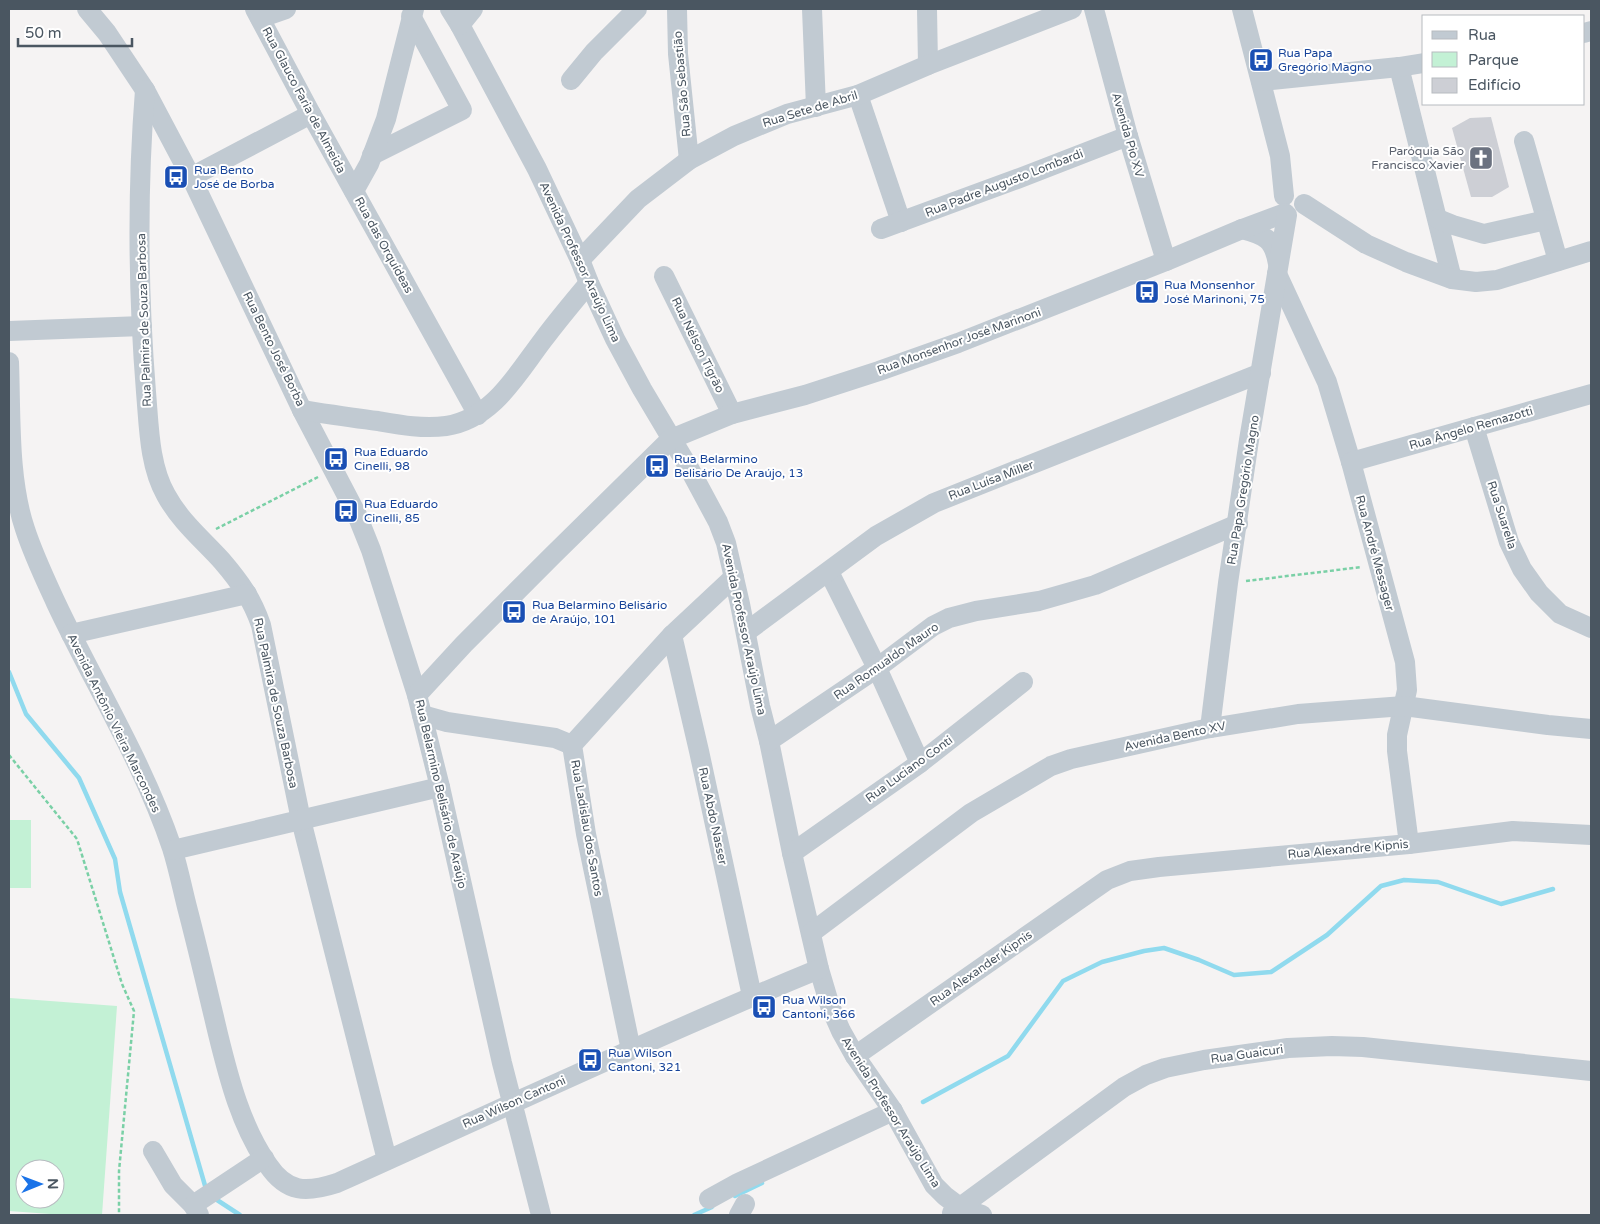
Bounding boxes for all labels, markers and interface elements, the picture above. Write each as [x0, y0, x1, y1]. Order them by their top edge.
scale bar [18, 15, 131, 47]
legend [1422, 15, 1585, 105]
text: 50 m [25, 24, 62, 42]
street label: Rua Glauco Faria de Almeida [259, 24, 349, 176]
text: Rua [1468, 26, 1496, 44]
street label: Rua São Sebastião [670, 31, 694, 137]
place label: Rua Papa Gregório Magno [1278, 46, 1372, 74]
bus stop icon: Rua Papa Gregório Magno [1248, 47, 1274, 73]
text: Parque [1468, 51, 1519, 69]
text: Edifício [1468, 76, 1521, 94]
street label: Rua Sete de Abril [761, 88, 859, 130]
street label: Avenida Pio XV [1109, 91, 1147, 180]
place label: Paróquia São Francisco Xavier [1371, 144, 1464, 172]
church icon: Paróquia São Francisco Xavier [1468, 145, 1494, 171]
street label: Rua Padre Augusto Lombardi [923, 146, 1085, 220]
place label: Rua Bento José de Borba [194, 163, 275, 191]
bus stop icon: Rua Bento José de Borba [163, 164, 189, 190]
street label: Avenida Professor Araújo Lima [537, 180, 623, 344]
street label: Rua das Orquídeas [352, 195, 416, 296]
street label: Rua Palmira de Souza Barbosa [134, 233, 154, 407]
place label: Rua Monsenhor José Marinoni, 75 [1164, 278, 1265, 306]
bus stop icon: Rua Monsenhor José Marinoni, 75 [1134, 279, 1160, 305]
street label: Rua Bento José Borba [240, 289, 308, 409]
street label: Rua Nélson Tigrão [669, 295, 727, 395]
street label: Rua Monsenhor José Marinoni [875, 305, 1043, 377]
street label: Rua Ângelo Remazotti [1407, 404, 1535, 452]
street label: Rua Papa Gregório Magno [1224, 414, 1262, 566]
place label: Rua Eduardo Cinelli, 98 [354, 445, 428, 473]
bus stop icon: Rua Eduardo Cinelli, 98 [323, 446, 349, 472]
place label: Rua Belarmino Belisário De Araújo, 13 [674, 452, 803, 480]
bus stop icon: Rua Belarmino Belisário De Araújo, 13 [644, 453, 670, 479]
street label: Rua Luísa Miller [946, 457, 1036, 503]
street label: Rua Suarella [1484, 479, 1520, 551]
street label: Rua André Messager [1353, 494, 1397, 613]
place label: Rua Eduardo Cinelli, 85 [364, 497, 438, 525]
bus stop icon: Rua Eduardo Cinelli, 85 [333, 498, 359, 524]
street label: Avenida Professor Araújo Lima [719, 542, 769, 716]
place label: Rua Belarmino Belisário de Araújo, 101 [532, 598, 667, 626]
bus stop icon: Rua Belarmino Belisário de Araújo, 101 [501, 599, 527, 625]
street label: Rua Palmira de Souza Barbosa [251, 616, 301, 790]
street label: Rua Romualdo Mauro [831, 619, 941, 703]
street label: Avenida Antônio Vieira Marcondes [64, 631, 164, 815]
street label: Rua Belarmino Belisário de Araújo [412, 698, 470, 890]
street label: Avenida Bento XV [1123, 718, 1228, 754]
street label: Rua Luciano Conti [863, 733, 955, 805]
street label: Rua Ladislau dos Santos [568, 759, 606, 898]
street label: Rua Abdo Nasser [696, 766, 730, 866]
street label: Rua Alexandre Kipnis [1287, 837, 1409, 861]
street label: Rua Alexander Kipnis [927, 927, 1035, 1009]
place label: Rua Wilson Cantoni, 366 [782, 993, 855, 1021]
bus stop icon: Rua Wilson Cantoni, 366 [751, 994, 777, 1020]
street label: Avenida Professor Araújo Lima [839, 1034, 943, 1190]
street label: Rua Guaicuri [1210, 1042, 1284, 1066]
place label: Rua Wilson Cantoni, 321 [608, 1046, 681, 1074]
bus stop icon: Rua Wilson Cantoni, 321 [577, 1047, 603, 1073]
street label: Rua Wilson Cantoni [460, 1073, 568, 1131]
north arrow [15, 1159, 65, 1209]
text: N [44, 1178, 61, 1190]

